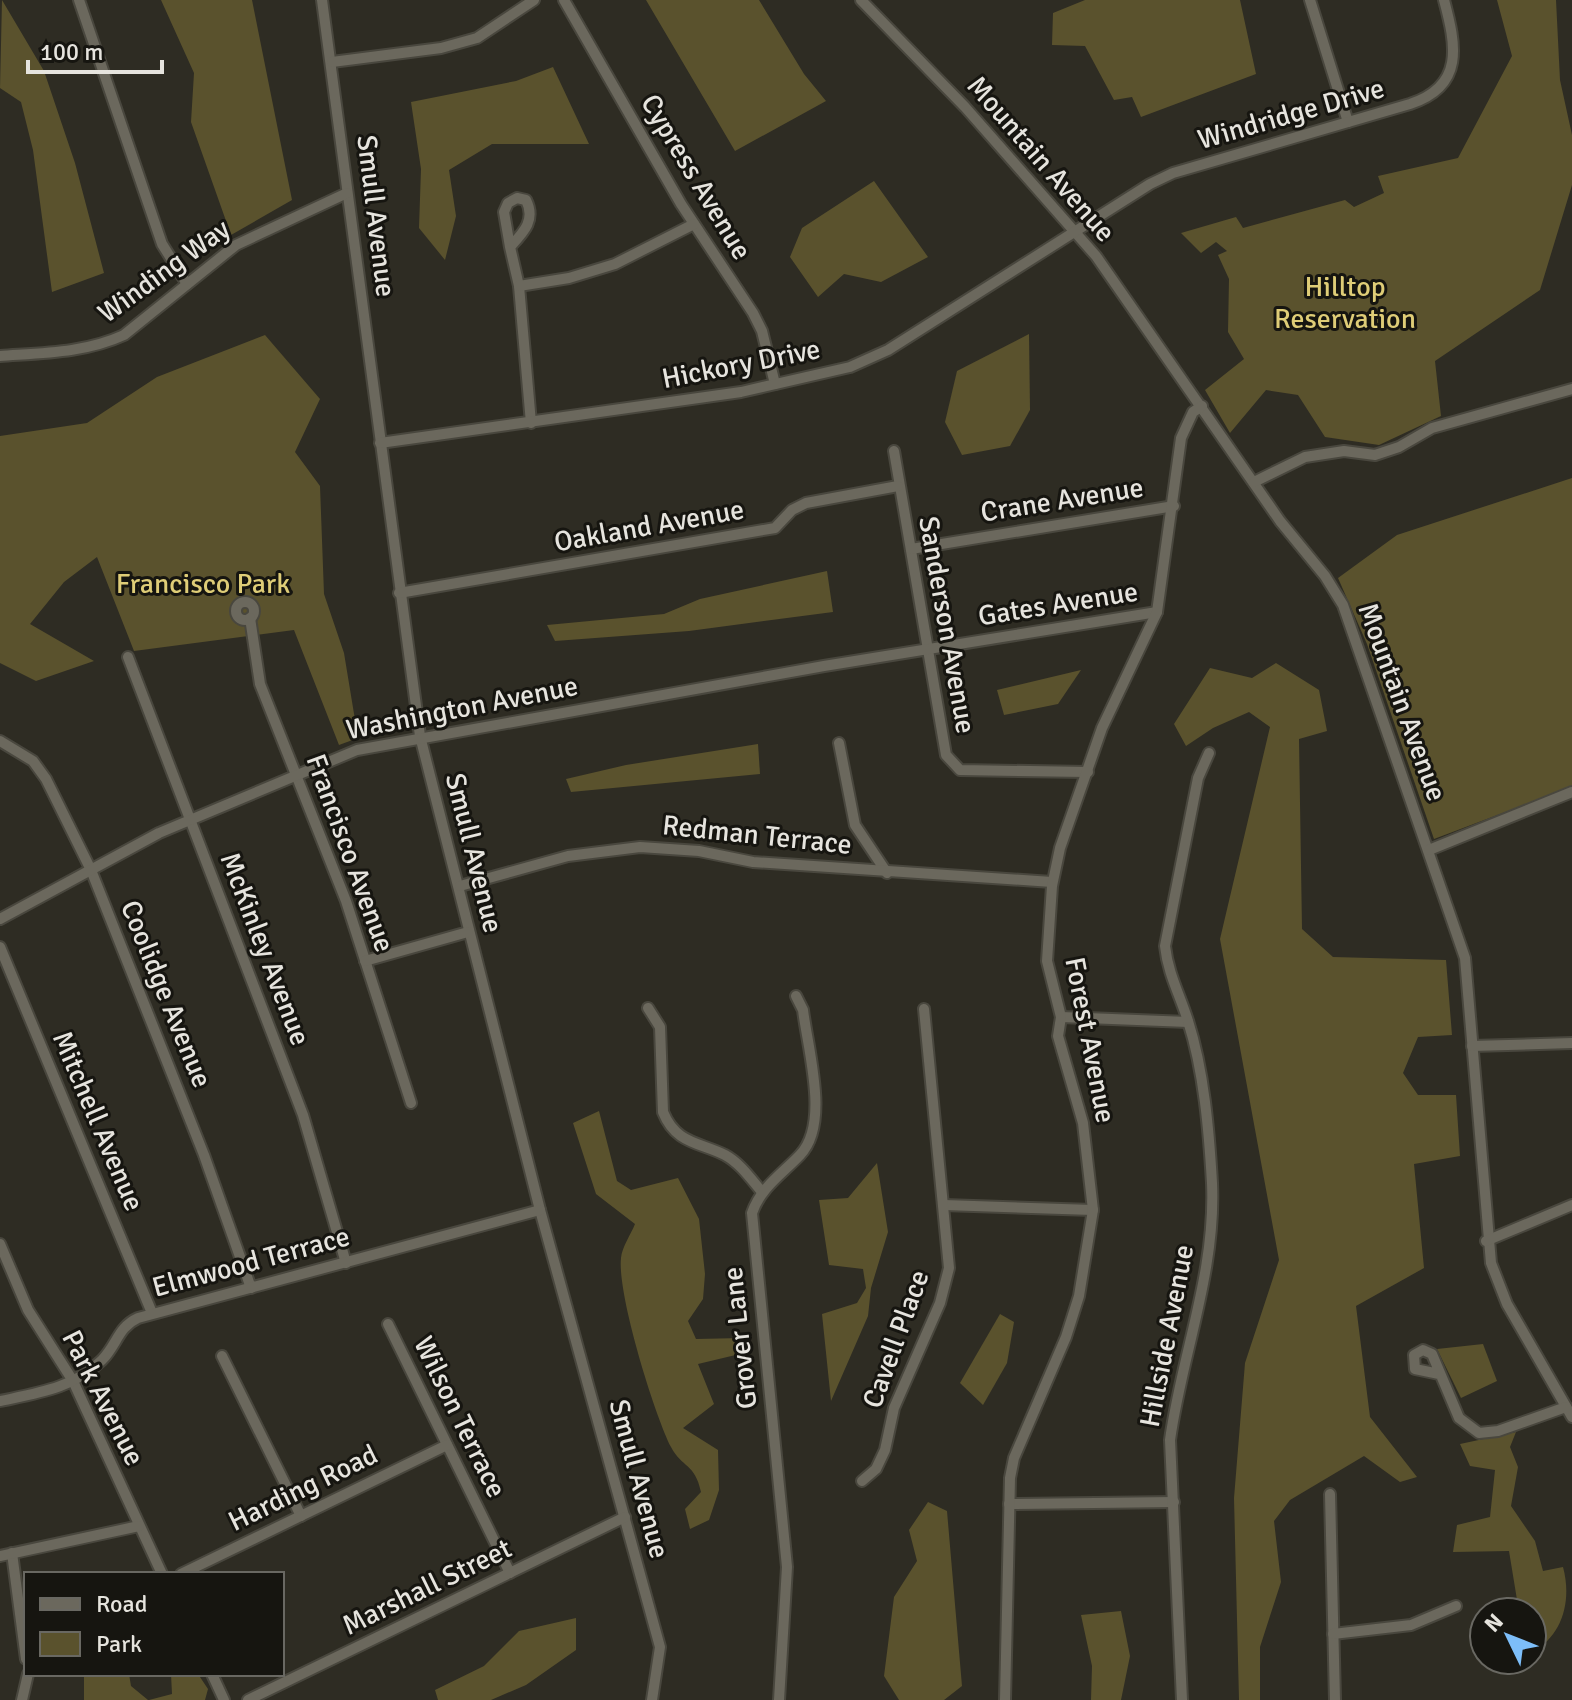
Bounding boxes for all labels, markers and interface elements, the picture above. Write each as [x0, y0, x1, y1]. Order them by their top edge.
scale bar [28, 24, 162, 74]
text: 100 m [40, 37, 103, 67]
street label: Mountain Avenue [960, 69, 1122, 249]
street label: Windridge Drive [1194, 71, 1388, 157]
street label: Cypress Avenue [633, 88, 759, 266]
street label: Smull Avenue [349, 133, 403, 299]
street label: Winding Way [91, 212, 237, 330]
park label: Hilltop Reservation [1274, 270, 1416, 336]
street label: Hickory Drive [659, 332, 823, 396]
street label: Crane Avenue [978, 470, 1146, 530]
street label: Oakland Avenue [551, 493, 747, 559]
street label: Sanderson Avenue [911, 514, 983, 736]
park label: Francisco Park [116, 567, 290, 601]
street label: Gates Avenue [976, 575, 1140, 633]
street label: Mountain Avenue [1350, 598, 1454, 806]
street label: Washington Avenue [343, 669, 581, 747]
street label: Francisco Avenue [298, 749, 402, 957]
street label: Smull Avenue [438, 770, 510, 936]
street label: Redman Terrace [661, 808, 853, 862]
street label: McKinley Avenue [213, 848, 317, 1050]
street label: Coolidge Avenue [113, 895, 219, 1093]
street label: Forest Avenue [1057, 954, 1123, 1126]
street label: Mitchell Avenue [45, 1026, 151, 1216]
street label: Elmwood Terrace [149, 1219, 353, 1305]
street label: Hillside Avenue [1133, 1242, 1201, 1430]
street label: Grover Lane [716, 1265, 764, 1411]
street label: Cavell Place [855, 1265, 937, 1413]
street label: Park Avenue [54, 1325, 152, 1471]
street label: Wilson Terrace [406, 1331, 514, 1503]
street label: Smull Avenue [601, 1396, 677, 1562]
street label: Harding Road [223, 1437, 383, 1539]
street label: Marshall Street [337, 1531, 517, 1643]
legend [24, 1572, 284, 1676]
text: Road [96, 1589, 147, 1619]
north arrow [1468, 1596, 1548, 1676]
text: N [1479, 1608, 1509, 1638]
text: Park [96, 1629, 142, 1659]

